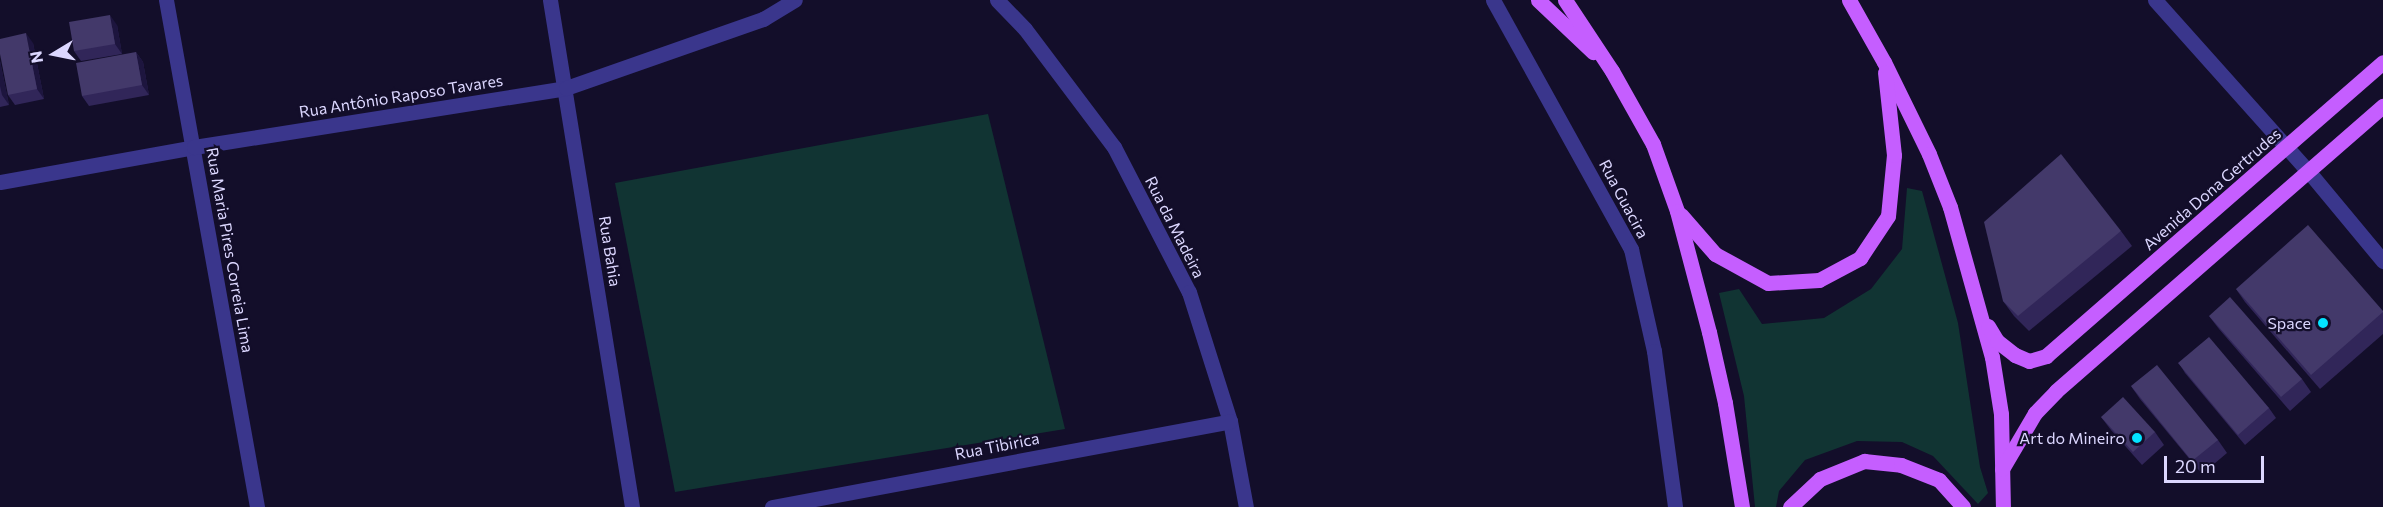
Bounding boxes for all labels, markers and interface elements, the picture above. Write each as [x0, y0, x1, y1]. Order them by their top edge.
north arrow [24, 24, 84, 84]
text: N [25, 50, 46, 65]
street label: Rua Antônio Raposo Tavares [298, 70, 504, 122]
street label: Avenida Dona Gertrudes [2139, 124, 2285, 254]
street label: Rua Maria Pires Correia Lima [202, 146, 258, 354]
street label: Rua Guacira [1595, 156, 1653, 242]
street label: Rua da Madeira [1141, 173, 1209, 281]
street label: Rua Bahia [595, 214, 625, 288]
place label: Space [2267, 313, 2311, 333]
marker: Space [2316, 316, 2330, 330]
street label: Rua Tibirica [953, 428, 1041, 464]
place label: Art do Mineiro [2019, 428, 2125, 448]
marker: Art do Mineiro [2130, 431, 2144, 445]
scale bar [2167, 444, 2268, 482]
text: 20 m [2175, 455, 2216, 477]

